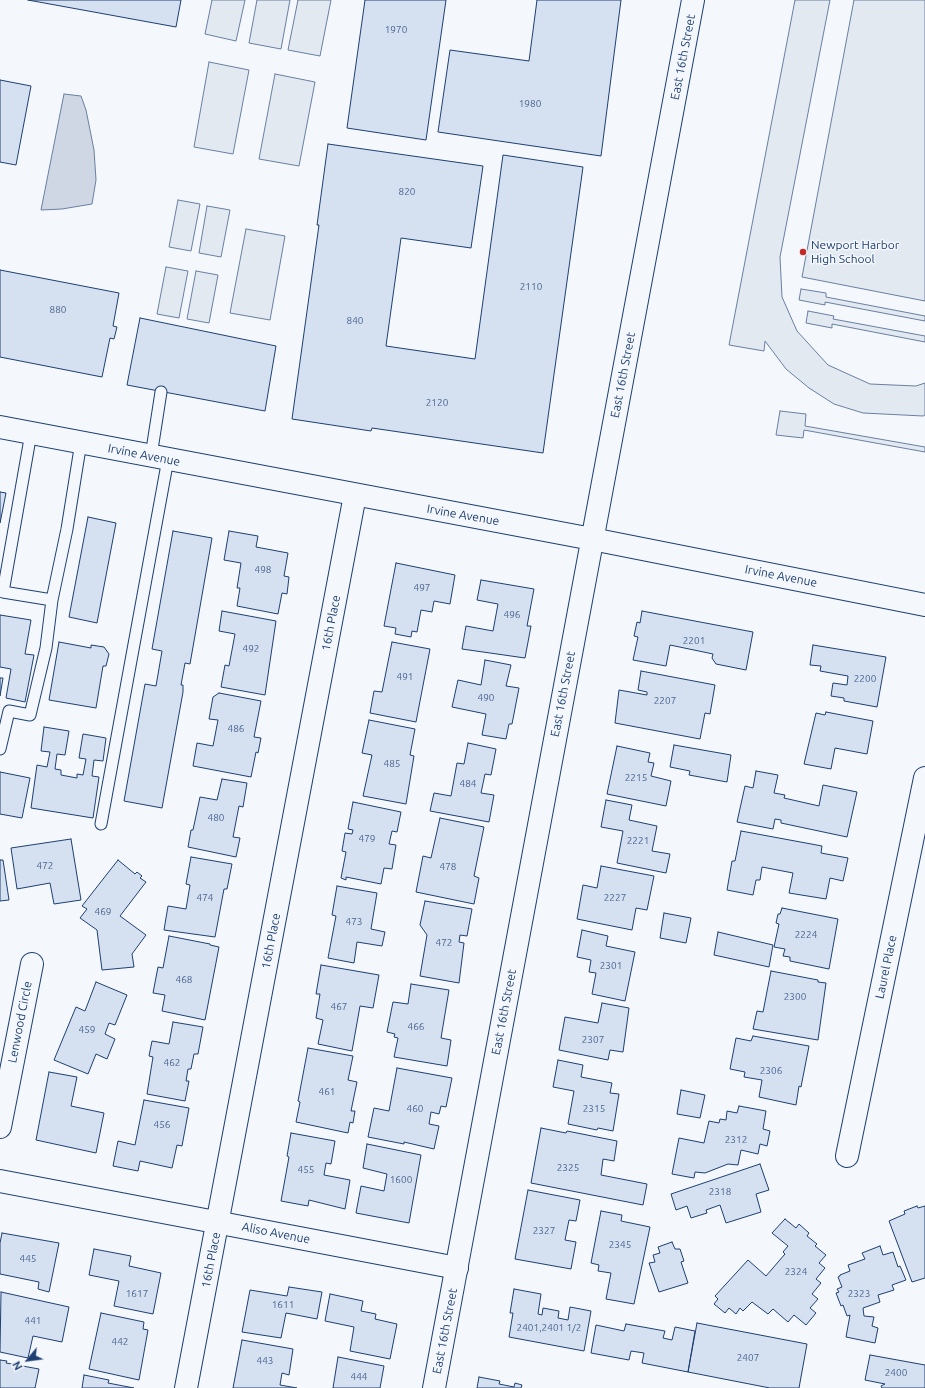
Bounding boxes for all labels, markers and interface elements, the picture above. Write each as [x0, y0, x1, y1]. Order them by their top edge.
street label: East 16th Street [668, 13, 698, 101]
house number: 1970 [385, 24, 407, 36]
house number: 1980 [519, 98, 541, 110]
house number: 820 [399, 186, 415, 198]
place label: Newport Harbor High School [811, 238, 899, 266]
marker: Newport Harbor High School [798, 247, 808, 257]
house number: 2110 [520, 281, 542, 293]
house number: 880 [50, 304, 66, 316]
house number: 840 [347, 315, 363, 327]
street label: East 16th Street [608, 331, 638, 419]
house number: 2120 [426, 397, 448, 409]
street label: Irvine Avenue [107, 441, 181, 469]
street label: Irvine Avenue [426, 502, 500, 528]
street label: Irvine Avenue [744, 562, 818, 590]
house number: 498 [255, 564, 271, 576]
house number: 497 [414, 582, 430, 594]
street label: 16th Place [319, 594, 343, 652]
house number: 496 [504, 609, 520, 621]
house number: 2201 [683, 635, 705, 647]
house number: 492 [243, 643, 259, 655]
street label: East 16th Street [548, 650, 578, 738]
house number: 491 [397, 671, 413, 683]
house number: 2200 [854, 673, 876, 685]
house number: 490 [478, 692, 494, 704]
house number: 2207 [654, 695, 676, 707]
house number: 486 [228, 723, 244, 735]
house number: 485 [384, 758, 400, 770]
house number: 2215 [625, 772, 647, 784]
house number: 484 [460, 778, 476, 790]
house number: 480 [208, 812, 224, 824]
house number: 479 [359, 833, 375, 845]
house number: 2221 [627, 835, 649, 847]
house number: 472 [37, 860, 53, 872]
house number: 478 [440, 861, 456, 873]
house number: 474 [197, 892, 213, 904]
house number: 2227 [604, 892, 626, 904]
house number: 469 [95, 906, 111, 918]
street label: 16th Place [259, 912, 283, 970]
house number: 473 [346, 916, 362, 928]
house number: 2224 [795, 929, 817, 941]
street label: Laurel Place [872, 934, 900, 1000]
house number: 472 [436, 937, 452, 949]
house number: 2301 [600, 960, 622, 972]
street label: East 16th Street [489, 968, 519, 1056]
house number: 468 [176, 974, 192, 986]
street label: Lenwood Circle [5, 980, 35, 1064]
house number: 2300 [784, 991, 806, 1003]
house number: 467 [331, 1001, 347, 1013]
house number: 466 [408, 1021, 424, 1033]
house number: 459 [79, 1024, 95, 1036]
house number: 2307 [582, 1034, 604, 1046]
house number: 462 [164, 1057, 180, 1069]
house number: 2306 [760, 1065, 782, 1077]
house number: 461 [319, 1086, 335, 1098]
house number: 460 [407, 1103, 423, 1115]
house number: 2315 [583, 1103, 605, 1115]
house number: 456 [154, 1119, 170, 1131]
house number: 2312 [725, 1134, 747, 1146]
house number: 2325 [557, 1162, 579, 1174]
house number: 455 [298, 1164, 314, 1176]
house number: 1600 [390, 1174, 412, 1186]
house number: 2318 [709, 1186, 731, 1198]
street label: Aliso Avenue [241, 1219, 311, 1247]
house number: 2327 [533, 1225, 555, 1237]
street label: 16th Place [199, 1231, 223, 1289]
house number: 2345 [609, 1239, 631, 1251]
house number: 445 [20, 1253, 36, 1265]
house number: 2324 [785, 1266, 807, 1278]
street label: East 16th Street [430, 1287, 460, 1375]
house number: 1617 [126, 1288, 148, 1300]
house number: 2323 [848, 1288, 870, 1300]
house number: 1611 [272, 1299, 294, 1311]
house number: 441 [25, 1315, 41, 1327]
house number: 2401,2401 1/2 [517, 1322, 581, 1334]
house number: 442 [112, 1336, 128, 1348]
north arrow [8, 1340, 48, 1380]
house number: 2407 [737, 1352, 759, 1364]
house number: 443 [257, 1355, 273, 1367]
text: N [10, 1359, 25, 1372]
house number: 2400 [885, 1367, 907, 1379]
house number: 444 [351, 1371, 367, 1383]

